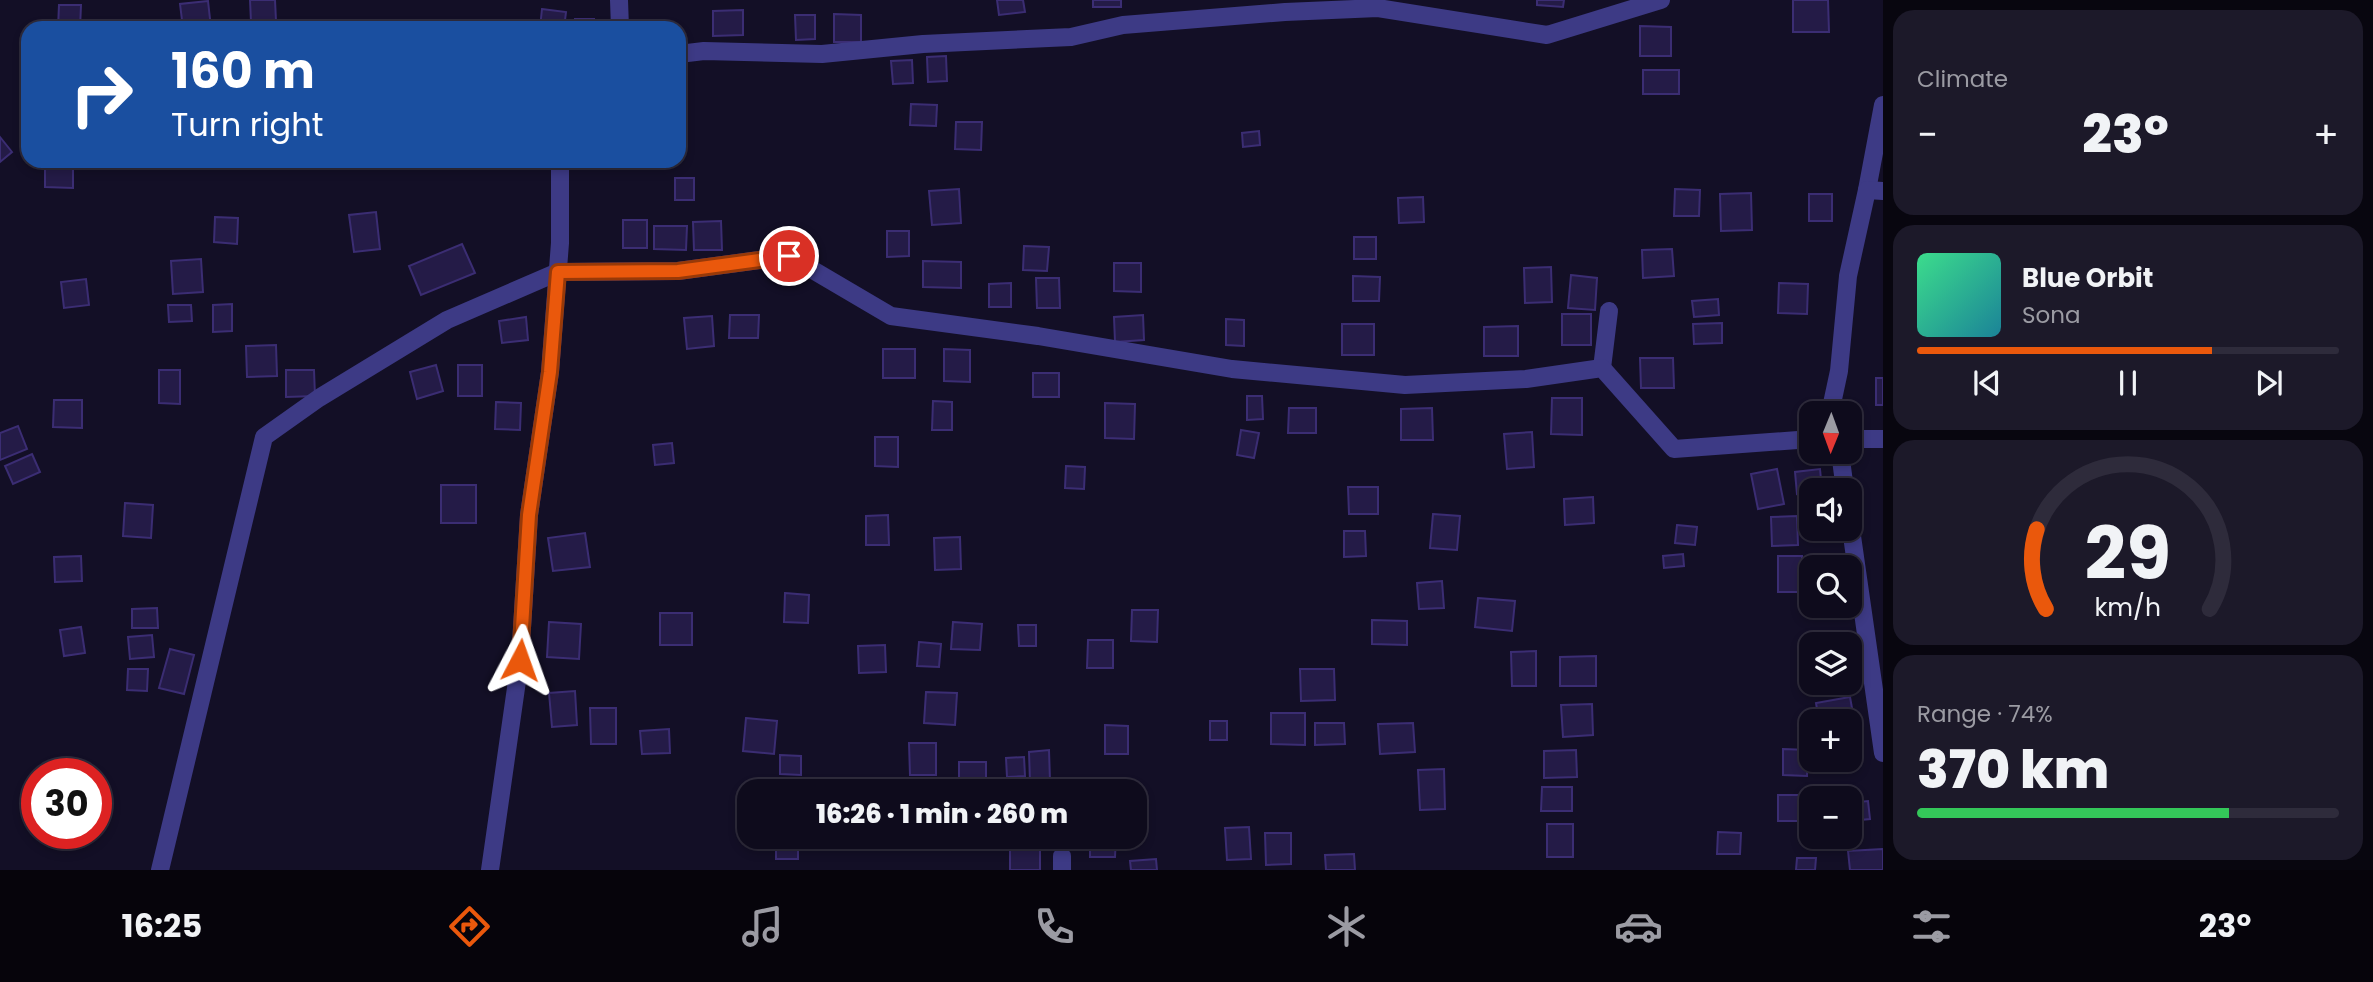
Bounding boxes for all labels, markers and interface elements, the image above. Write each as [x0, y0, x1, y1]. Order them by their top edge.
text: 160 m [171, 37, 315, 105]
icon: right [56, 49, 147, 140]
text: Climate [1917, 63, 2008, 95]
text: 23° [2082, 98, 2169, 171]
text: Turn right [171, 102, 323, 147]
text: − [1917, 108, 1938, 161]
text: + [2313, 108, 2339, 161]
pin [759, 226, 819, 286]
icon: arrive [770, 237, 808, 275]
text: Blue Orbit [2022, 260, 2153, 296]
text: Sona [2022, 299, 2081, 331]
icon: previous [1968, 364, 2006, 402]
icon: pause [2109, 364, 2147, 402]
icon: next [2250, 364, 2288, 402]
north arrow [1799, 401, 1862, 464]
map controls [1799, 401, 1862, 849]
button: sound [1799, 478, 1862, 541]
text: 29 [2085, 503, 2171, 604]
button: search [1799, 555, 1862, 618]
text: km/h [2095, 589, 2161, 624]
position arrow [483, 623, 557, 697]
button: layers [1799, 632, 1862, 695]
text: Range · 74% [1917, 698, 2053, 730]
button: + [1799, 709, 1862, 772]
text: 370 km [1917, 733, 2109, 806]
speed limit sign: 30 [21, 758, 112, 849]
button: − [1799, 786, 1862, 849]
text: 16:26 · 1 min · 260 m [816, 796, 1068, 832]
icon: directions [445, 902, 494, 951]
icon: music [738, 902, 787, 951]
icon: phone [1030, 902, 1079, 951]
icon: climate [1322, 902, 1371, 951]
icon: car [1614, 902, 1663, 951]
icon: filters [1907, 902, 1956, 951]
text: 16:25 [122, 903, 202, 948]
text: 23° [2199, 903, 2251, 948]

